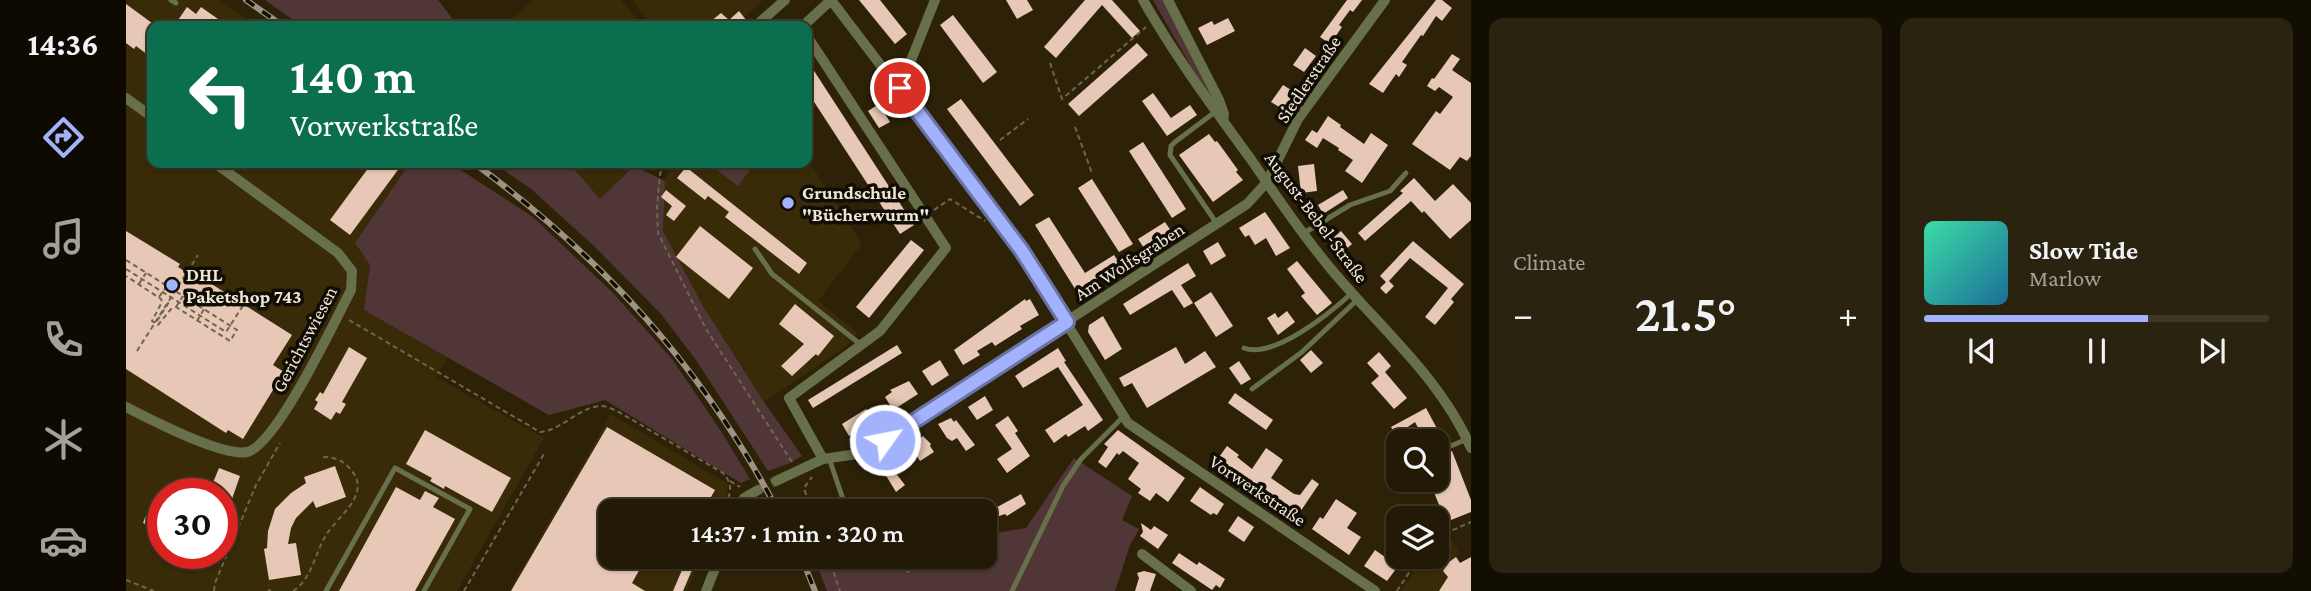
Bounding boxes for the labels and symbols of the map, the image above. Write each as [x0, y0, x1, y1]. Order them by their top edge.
street label: Siedlerstraße [1272, 32, 1345, 127]
pin [870, 58, 930, 118]
street label: August-Bebel-Straße [1261, 148, 1373, 287]
place label: Grundschule "Bücherwurm" [802, 182, 929, 225]
marker: Grundschule "Bücherwurm" [780, 195, 796, 211]
street label: Am Wolfsgraben [1071, 218, 1188, 305]
place label: DHL Paketshop 743 [186, 264, 301, 307]
marker: DHL Paketshop 743 [164, 277, 180, 293]
street label: Gerichtswiesen [268, 283, 341, 396]
position arrow [848, 403, 922, 477]
street label: Vorwerkstraße [1205, 450, 1310, 530]
speed limit sign: 30 [147, 478, 238, 569]

